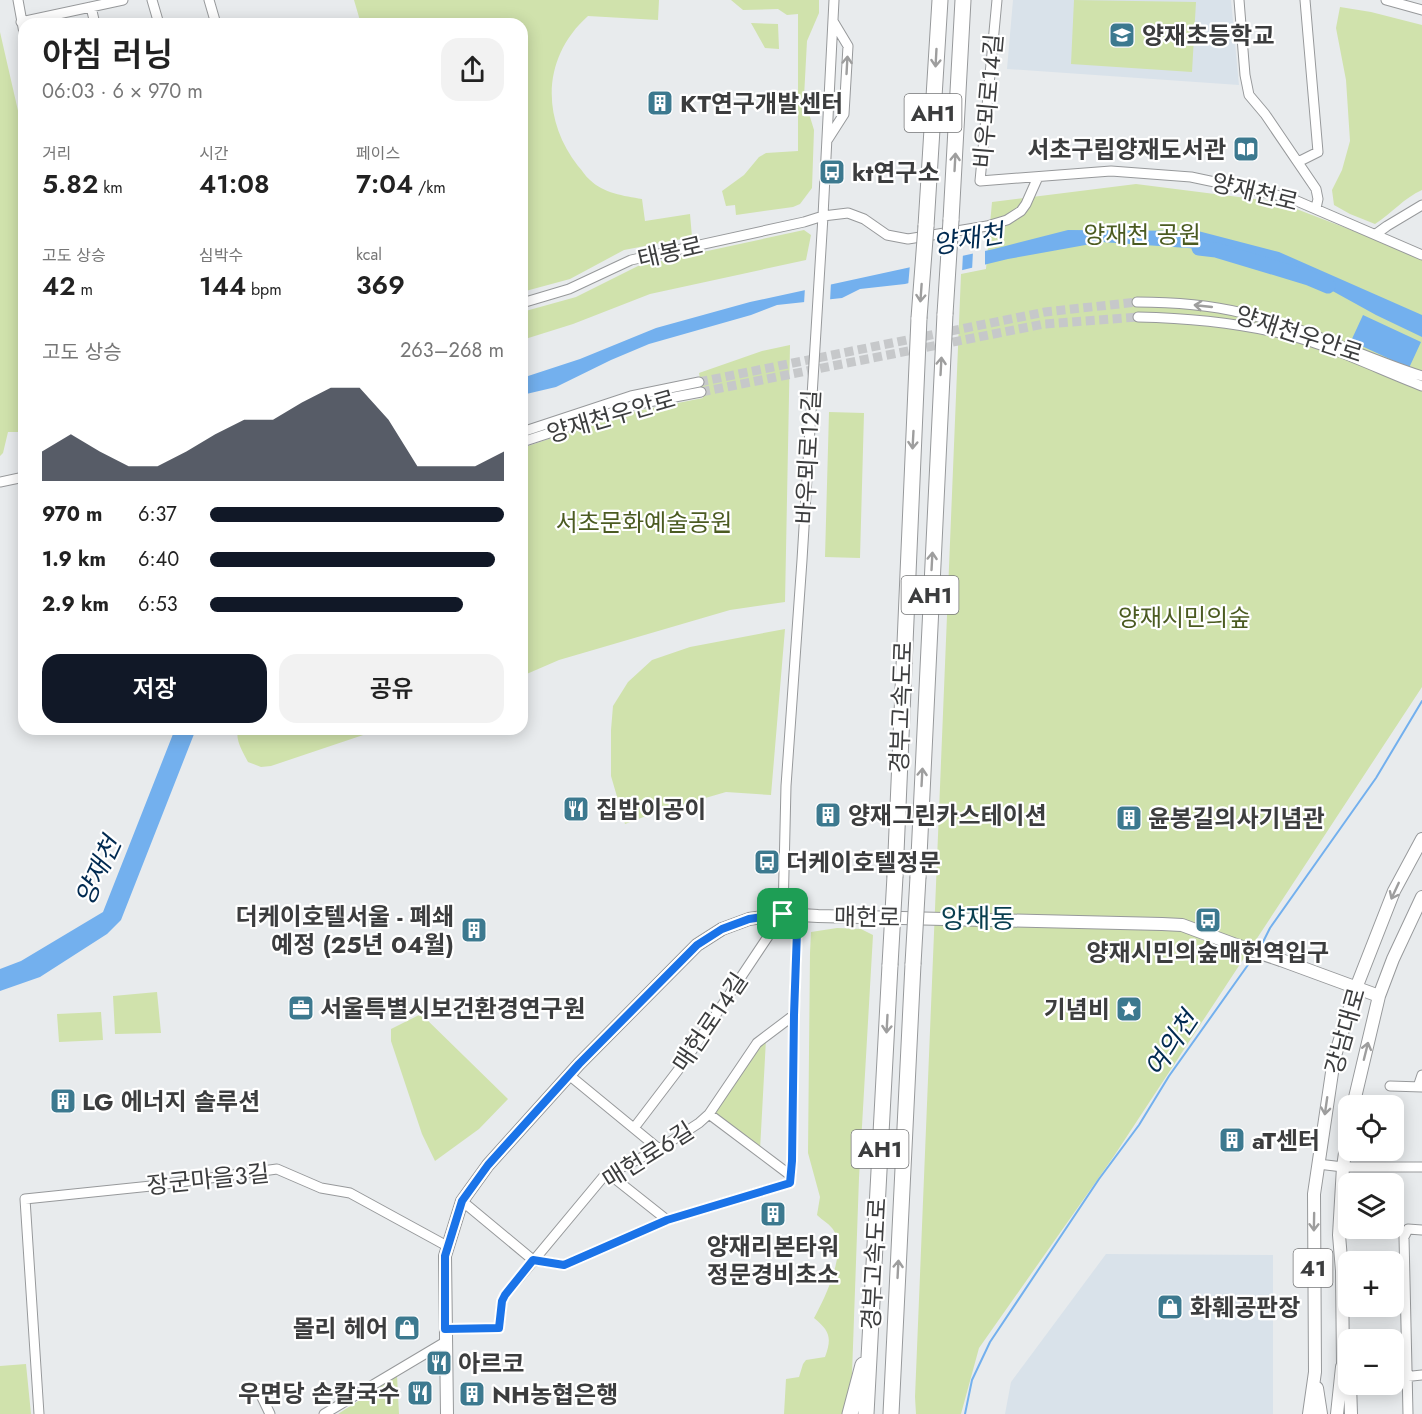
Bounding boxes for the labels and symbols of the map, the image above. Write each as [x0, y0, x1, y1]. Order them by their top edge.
place label: 양재초등학교 [1142, 18, 1274, 53]
school or university icon: 양재초등학교 [1107, 20, 1137, 50]
street label: 비우뫼로14길 [965, 32, 1011, 170]
one-way arrow [931, 48, 942, 68]
one-way arrow [842, 55, 853, 75]
place label: KT연구개발센터 [680, 86, 843, 121]
building icon: KT연구개발센터 [645, 88, 675, 118]
road number: AH1 [904, 94, 962, 132]
place label: 서초구립양재도서관 [1027, 132, 1226, 167]
library icon: 서초구립양재도서관 [1231, 134, 1261, 164]
one-way arrow [949, 152, 960, 172]
place label: kt연구소 [852, 155, 940, 190]
bus stop icon: kt연구소 [817, 157, 847, 187]
street label: 양재천로 [1208, 164, 1302, 220]
water label: 양재천 [929, 214, 1010, 264]
park label: 양재천 공원 [1083, 217, 1201, 252]
street label: 태봉로 [634, 227, 706, 277]
one-way arrow [915, 282, 926, 302]
street label: 양재천우안로 [1231, 297, 1367, 371]
one-way arrow [1194, 300, 1214, 311]
one-way arrow [935, 356, 947, 376]
street label: 양재천우안로 [543, 381, 679, 451]
street label: 바우뫼로12길 [787, 389, 829, 525]
one-way arrow [907, 429, 918, 449]
park label: 서초문화예술공원 [556, 505, 732, 540]
one-way arrow [927, 551, 938, 571]
road number: AH1 [902, 576, 958, 614]
park label: 양재시민의숲 [1118, 600, 1250, 635]
street label: 경부고속도로 [881, 640, 921, 774]
one-way arrow [917, 767, 928, 787]
place label: 집밥이공이 [596, 792, 706, 827]
restaurant icon: 집밥이공이 [561, 794, 591, 824]
place label: 양재그린카스테이션 [848, 798, 1047, 833]
building icon: 양재그린카스테이션 [813, 800, 843, 830]
place label: 윤봉길의사기념관 [1148, 801, 1325, 836]
building icon: 윤봉길의사기념관 [1114, 803, 1144, 833]
water label: 양재천 [66, 828, 132, 912]
place label: 더케이호텔정문 [786, 845, 941, 880]
bus stop icon: 더케이호텔정문 [752, 847, 782, 877]
one-way arrow [1388, 881, 1400, 899]
pin [757, 888, 808, 939]
place label: 더케이호텔서울 - 폐쇄 예정 (25년 04월) [236, 899, 454, 962]
street label: 매헌로 [834, 899, 900, 935]
district label: 양재동 [941, 899, 1015, 938]
bus stop icon: 양재시민의숲매헌역입구 [1193, 905, 1223, 935]
building icon: 더케이호텔서울 - 폐쇄 예정 (25년 04월) [459, 915, 489, 945]
place label: 양재시민의숲매헌역입구 [1087, 935, 1329, 970]
street label: 매헌로14길 [664, 965, 756, 1079]
street label: 강남대로 [1316, 984, 1374, 1078]
place label: 서울특별시보건환경연구원 [320, 991, 585, 1026]
place label: 기념비 [1044, 992, 1110, 1027]
office icon: 서울특별시보건환경연구원 [286, 993, 316, 1023]
place icon: 기념비 [1114, 994, 1144, 1024]
water label: 여의천 [1135, 1001, 1209, 1084]
one-way arrow [881, 1013, 892, 1033]
one-way arrow [1361, 1042, 1372, 1061]
place label: LG 에너지 솔루션 [82, 1084, 260, 1119]
building icon: LG 에너지 솔루션 [48, 1086, 78, 1116]
one-way arrow [1320, 1095, 1331, 1115]
street label: 매헌로6길 [595, 1113, 701, 1197]
place label: aT센터 [1252, 1123, 1320, 1158]
building icon: aT센터 [1217, 1125, 1247, 1155]
road number: AH1 [852, 1130, 908, 1168]
street label: 장군마을3길 [145, 1155, 271, 1203]
street label: 경부고속도로 [853, 1197, 895, 1331]
building icon: 양재리본타워 정문경비초소 [758, 1199, 788, 1229]
one-way arrow [1308, 1211, 1319, 1231]
place label: 양재리본타워 정문경비초소 [707, 1229, 839, 1292]
road number: 41 [1294, 1249, 1332, 1287]
one-way arrow [893, 1260, 904, 1280]
place label: 화훼공판장 [1190, 1290, 1300, 1325]
shop icon: 화훼공판장 [1155, 1292, 1185, 1322]
place label: 몰리 헤어 [292, 1311, 388, 1346]
shop icon: 몰리 헤어 [392, 1313, 422, 1343]
place label: 아르코 [458, 1346, 524, 1381]
restaurant icon: 아르코 [424, 1348, 454, 1378]
place label: 우면당 손칼국수 [238, 1376, 400, 1411]
place label: NH농협은행 [492, 1377, 618, 1412]
restaurant icon: 우면당 손칼국수 [405, 1378, 435, 1408]
building icon: NH농협은행 [457, 1379, 487, 1409]

